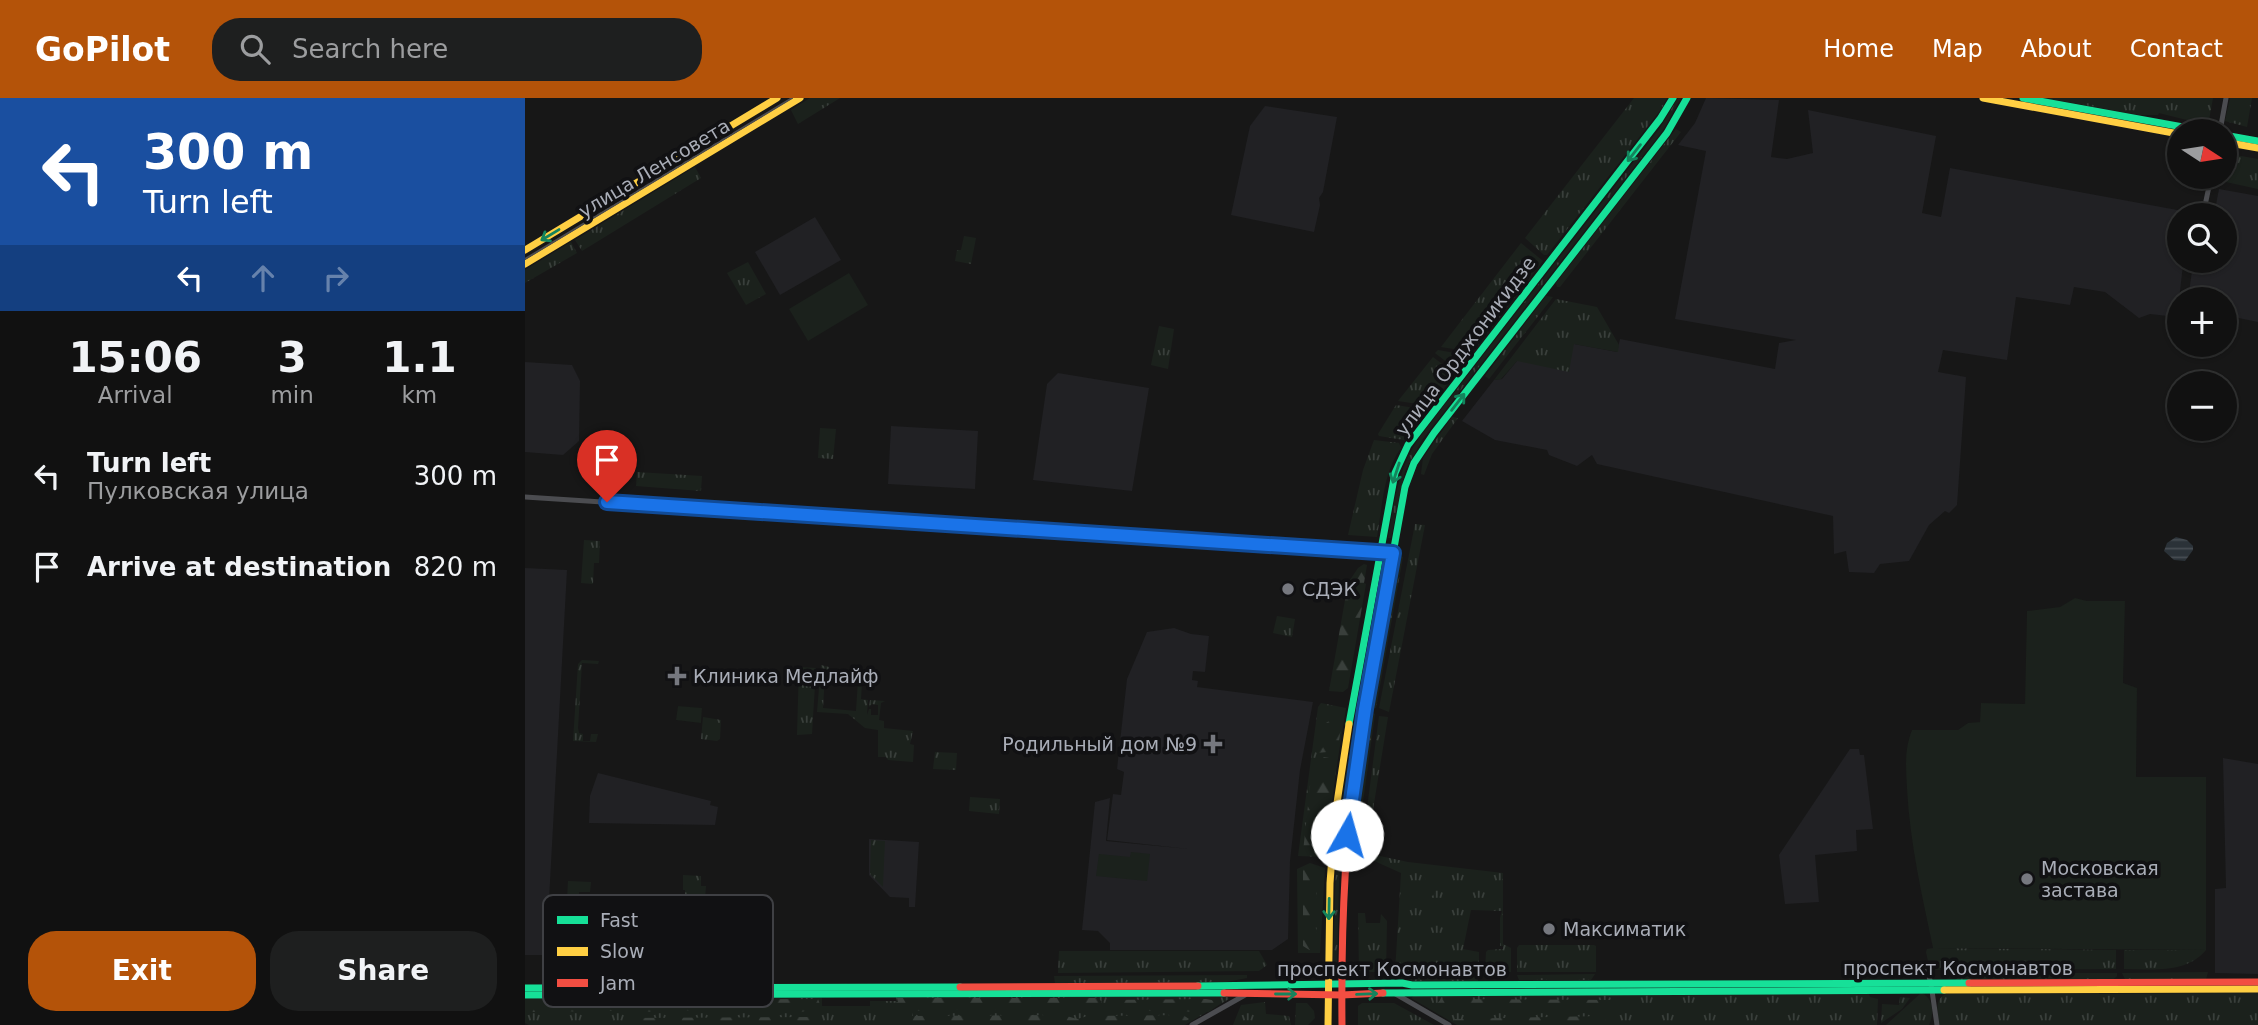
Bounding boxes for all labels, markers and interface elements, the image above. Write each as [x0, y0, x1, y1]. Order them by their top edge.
search box [212, 18, 702, 81]
text: GoPilot [35, 30, 170, 69]
icon: search [236, 30, 274, 68]
text: Search here [292, 34, 448, 64]
text: Home [1823, 35, 1894, 63]
text: Map [1932, 35, 1983, 63]
text: About [2021, 35, 2092, 63]
text: Contact [2130, 35, 2223, 63]
street label: улица Ленсовета [574, 114, 734, 222]
north arrow [2167, 119, 2237, 189]
map controls [2167, 119, 2237, 441]
text: 300 m [143, 124, 313, 181]
icon: left [28, 126, 119, 217]
one-way arrow [1626, 144, 1641, 162]
text: Turn left [143, 183, 273, 221]
button: search [2167, 203, 2237, 273]
one-way arrow [541, 228, 561, 242]
street label: улица Орджоникидзе [1390, 252, 1540, 440]
icon: left [171, 259, 209, 297]
icon: ahead [244, 259, 282, 297]
icon: right [317, 259, 355, 297]
button: + [2167, 287, 2237, 357]
text: 15:06 [68, 333, 202, 382]
text: 3 [278, 333, 307, 382]
text: 1.1 [382, 333, 457, 382]
button: − [2167, 371, 2237, 441]
text: Arrival [98, 382, 173, 408]
text: min [270, 382, 314, 408]
text: km [402, 382, 437, 408]
one-way arrow [1450, 393, 1465, 412]
pin [577, 430, 637, 502]
icon: arrive [588, 441, 626, 479]
text: Turn left [87, 448, 211, 478]
icon: left [28, 457, 66, 495]
text: 300 m [414, 461, 497, 491]
one-way arrow [1389, 461, 1401, 483]
text: Пулковская улица [87, 478, 309, 504]
icon: arrive [28, 548, 66, 586]
text: Arrive at destination [87, 552, 391, 582]
text: 820 m [414, 552, 497, 582]
place label: СДЭК [1302, 578, 1357, 600]
marker: СДЭК [1280, 581, 1296, 597]
place label: Клиника Медлайф [693, 665, 879, 687]
marker: Клиника Медлайф [667, 666, 687, 686]
place label: Родильный дом №9 [1002, 733, 1197, 755]
marker: Родильный дом №9 [1203, 734, 1223, 754]
position arrow [1310, 798, 1384, 872]
place label: Московская застава [2041, 857, 2159, 901]
marker: Московская застава [2019, 871, 2035, 887]
legend [543, 895, 773, 1007]
one-way arrow [1323, 898, 1336, 921]
text: Fast [600, 909, 638, 931]
place label: Максиматик [1563, 918, 1686, 940]
marker: Максиматик [1541, 921, 1557, 937]
button: Exit [28, 931, 256, 1011]
button: Share [270, 931, 497, 1011]
text: Slow [600, 940, 645, 962]
street label: проспект Космонавтов [1843, 957, 2073, 979]
street label: проспект Космонавтов [1277, 958, 1507, 980]
text: Jam [599, 972, 636, 994]
one-way arrow [1356, 987, 1379, 1001]
one-way arrow [1275, 988, 1298, 1001]

